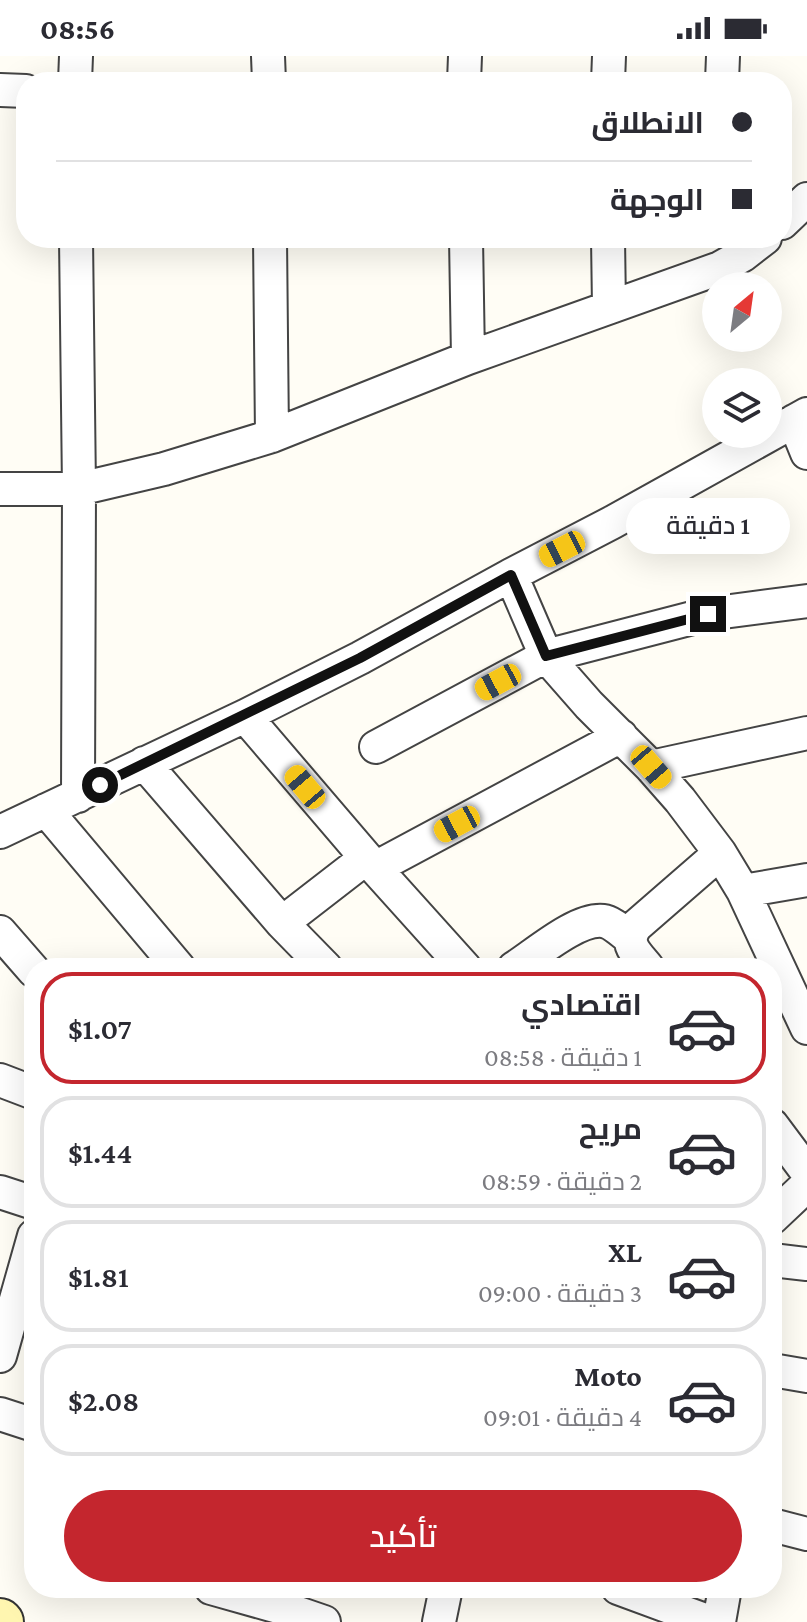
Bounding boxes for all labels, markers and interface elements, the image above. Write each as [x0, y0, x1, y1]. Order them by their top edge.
text: 08:56 [40, 12, 115, 45]
text: الانطلاق [591, 106, 704, 139]
text: الوجهة [610, 183, 704, 216]
north arrow [702, 272, 782, 352]
map controls [702, 272, 782, 448]
button: layers [702, 368, 782, 448]
callout: 1 دقيقة [626, 498, 790, 554]
text: 1 دقيقة [666, 511, 750, 540]
car [535, 527, 589, 571]
route end [690, 596, 726, 632]
car [471, 660, 525, 704]
car [626, 741, 676, 793]
car [280, 761, 330, 813]
route start [82, 767, 118, 803]
car [430, 802, 484, 846]
text: اقتصادي [521, 988, 642, 1021]
icon: car [666, 992, 738, 1064]
text: $1.07 [68, 1012, 132, 1045]
text: 1 دقيقة · 08:58 [484, 1043, 642, 1072]
text: مريح [579, 1112, 642, 1145]
icon: car [666, 1116, 738, 1188]
text: $1.44 [68, 1136, 132, 1169]
text: 2 دقيقة · 08:59 [481, 1167, 642, 1196]
text: XL [608, 1235, 642, 1268]
icon: car [666, 1240, 738, 1312]
text: $1.81 [68, 1260, 129, 1293]
text: 3 دقيقة · 09:00 [478, 1279, 642, 1308]
text: Moto [574, 1359, 642, 1392]
icon: car [666, 1364, 738, 1436]
text: $2.08 [68, 1384, 139, 1417]
text: 4 دقيقة · 09:01 [483, 1403, 642, 1432]
button: تأكيد [64, 1490, 742, 1582]

